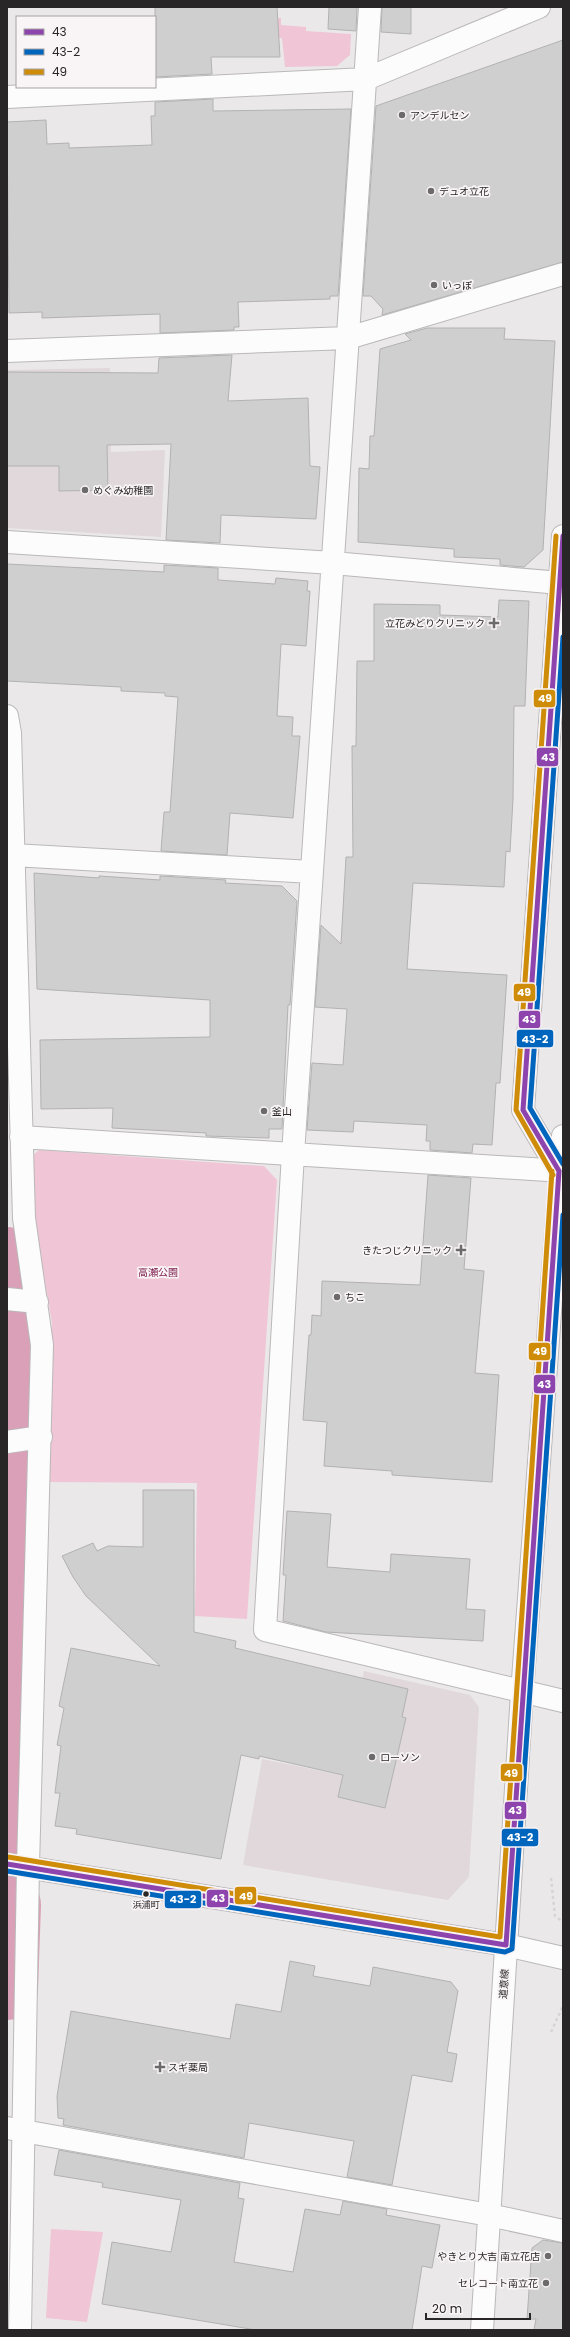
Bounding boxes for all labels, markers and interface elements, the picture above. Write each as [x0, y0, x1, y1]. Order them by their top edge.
legend [16, 16, 156, 88]
text: 43 [52, 23, 67, 40]
text: 43-2 [52, 43, 80, 60]
text: 49 [52, 63, 67, 80]
place label: アンデルセン [410, 108, 470, 123]
marker: アンデルセン [397, 110, 407, 120]
place label: デュオ立花 [439, 184, 489, 199]
marker: デュオ立花 [426, 186, 436, 196]
place label: いっぽ [442, 278, 472, 293]
marker: いっぽ [429, 280, 439, 290]
place label: めぐみ幼稚園 [93, 483, 153, 498]
marker: めぐみ幼稚園 [80, 485, 90, 495]
place label: 立花みどりクリニック [385, 616, 485, 631]
marker: 立花みどりクリニック [488, 617, 500, 629]
line badge: 49 [533, 689, 556, 708]
text: 49 [538, 690, 552, 706]
line badge: 43 [536, 747, 559, 767]
text: 43 [541, 749, 555, 765]
line badge: 49 [513, 983, 536, 1002]
text: 49 [517, 984, 531, 1000]
line badge: 43 [518, 1010, 541, 1029]
text: 43 [522, 1011, 536, 1027]
line badge: 43-2 [516, 1029, 554, 1048]
text: 43-2 [522, 1031, 548, 1047]
place label: 釜山 [272, 1104, 292, 1119]
marker: 釜山 [259, 1106, 269, 1116]
place label: きたつじクリニック [362, 1243, 452, 1258]
marker: きたつじクリニック [455, 1244, 467, 1256]
park label: 高瀬公園 [138, 1265, 178, 1280]
place label: ちこ [345, 1290, 365, 1305]
marker: ちこ [332, 1292, 342, 1302]
line badge: 49 [528, 1342, 551, 1361]
text: 49 [533, 1343, 547, 1359]
line badge: 43 [533, 1374, 556, 1394]
text: 43 [537, 1376, 551, 1392]
place label: ローソン [380, 1750, 420, 1765]
marker: ローソン [367, 1752, 377, 1762]
line badge: 49 [500, 1763, 523, 1782]
text: 49 [504, 1765, 518, 1781]
line badge: 43 [504, 1801, 527, 1820]
text: 43 [508, 1802, 522, 1818]
line badge: 43-2 [501, 1828, 539, 1847]
text: 43-2 [507, 1829, 533, 1845]
line badge: 49 [234, 1886, 257, 1905]
text: 49 [239, 1888, 253, 1904]
marker: 浜浦町 [141, 1889, 151, 1899]
line badge: 43 [206, 1889, 229, 1908]
line badge: 43-2 [164, 1890, 202, 1909]
text: 43 [211, 1890, 225, 1906]
text: 43-2 [170, 1891, 196, 1907]
place label: 浜浦町 [132, 1899, 160, 1911]
street label: 道意線 [495, 1969, 513, 1999]
place label: スギ薬局 [168, 2060, 208, 2075]
marker: スギ薬局 [155, 2062, 165, 2072]
place label: やきとり大吉 南立花店 [437, 2249, 540, 2264]
marker: やきとり大吉 南立花店 [543, 2251, 553, 2261]
place label: セレコート南立花 [458, 2276, 538, 2291]
marker: セレコート南立花 [541, 2278, 551, 2288]
scale bar [426, 2295, 530, 2321]
text: 20 m [432, 2300, 462, 2317]

